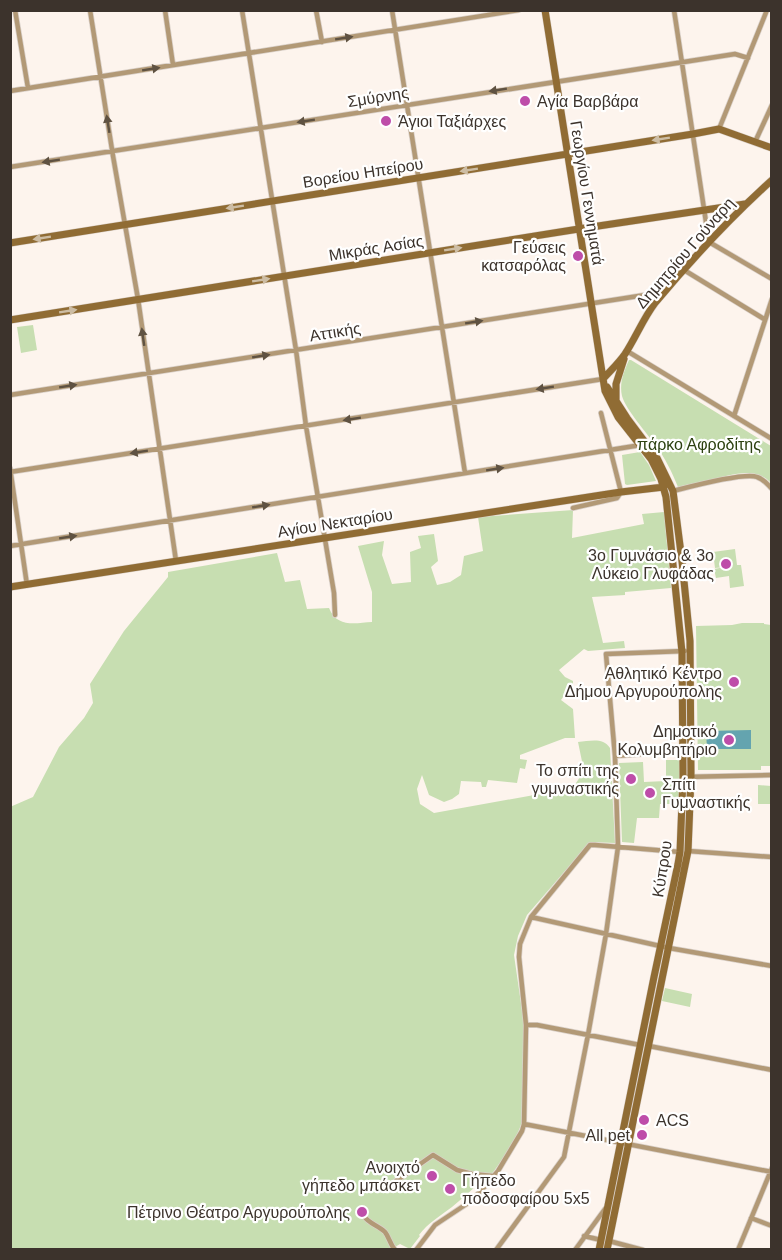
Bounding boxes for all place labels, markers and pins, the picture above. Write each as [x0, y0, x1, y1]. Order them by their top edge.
place label: Αγία Βαρβάρα [537, 93, 638, 110]
marker: Αγία Βαρβάρα [518, 94, 532, 108]
place label: Άγιοι Ταξιάρχες [398, 113, 506, 131]
marker: Άγιοι Ταξιάρχες [379, 114, 393, 128]
place label: Γεύσεις κατσαρόλας [481, 239, 566, 274]
marker: Γεύσεις κατσαρόλας [571, 249, 585, 263]
place label: 3ο Γυμνάσιο & 3ο Λύκειο Γλυφάδας [588, 547, 714, 582]
marker: 3ο Γυμνάσιο & 3ο Λύκειο Γλυφάδας [719, 557, 733, 571]
place label: Αθλητικό Κέντρο Δήμου Αργυρούπολης [565, 665, 722, 700]
marker: Αθλητικό Κέντρο Δήμου Αργυρούπολης [727, 675, 741, 689]
place label: Δημοτικό Κολυμβητήριο [617, 723, 717, 758]
marker: Δημοτικό Κολυμβητήριο [722, 733, 736, 747]
place label: Το σπίτι της γυμναστικής [531, 762, 619, 797]
marker: Το σπίτι της γυμναστικής [624, 772, 638, 786]
place label: Σπίτι Γυμναστικής [662, 776, 751, 811]
marker: Σπίτι Γυμναστικής [643, 786, 657, 800]
place label: ACS [656, 1112, 689, 1129]
marker: ACS [637, 1113, 651, 1127]
place label: All pet [586, 1127, 631, 1144]
marker: All pet [635, 1128, 649, 1142]
place label: Ανοιχτό γήπεδο μπάσκετ [302, 1159, 421, 1194]
marker: Ανοιχτό γήπεδο μπάσκετ [425, 1169, 439, 1183]
place label: Γήπεδο ποδοσφαίρου 5x5 [462, 1172, 590, 1207]
marker: Γήπεδο ποδοσφαίρου 5x5 [443, 1182, 457, 1196]
place label: Πέτρινο Θέατρο Αργυρούπολης [127, 1204, 350, 1221]
marker: Πέτρινο Θέατρο Αργυρούπολης [355, 1205, 369, 1219]

